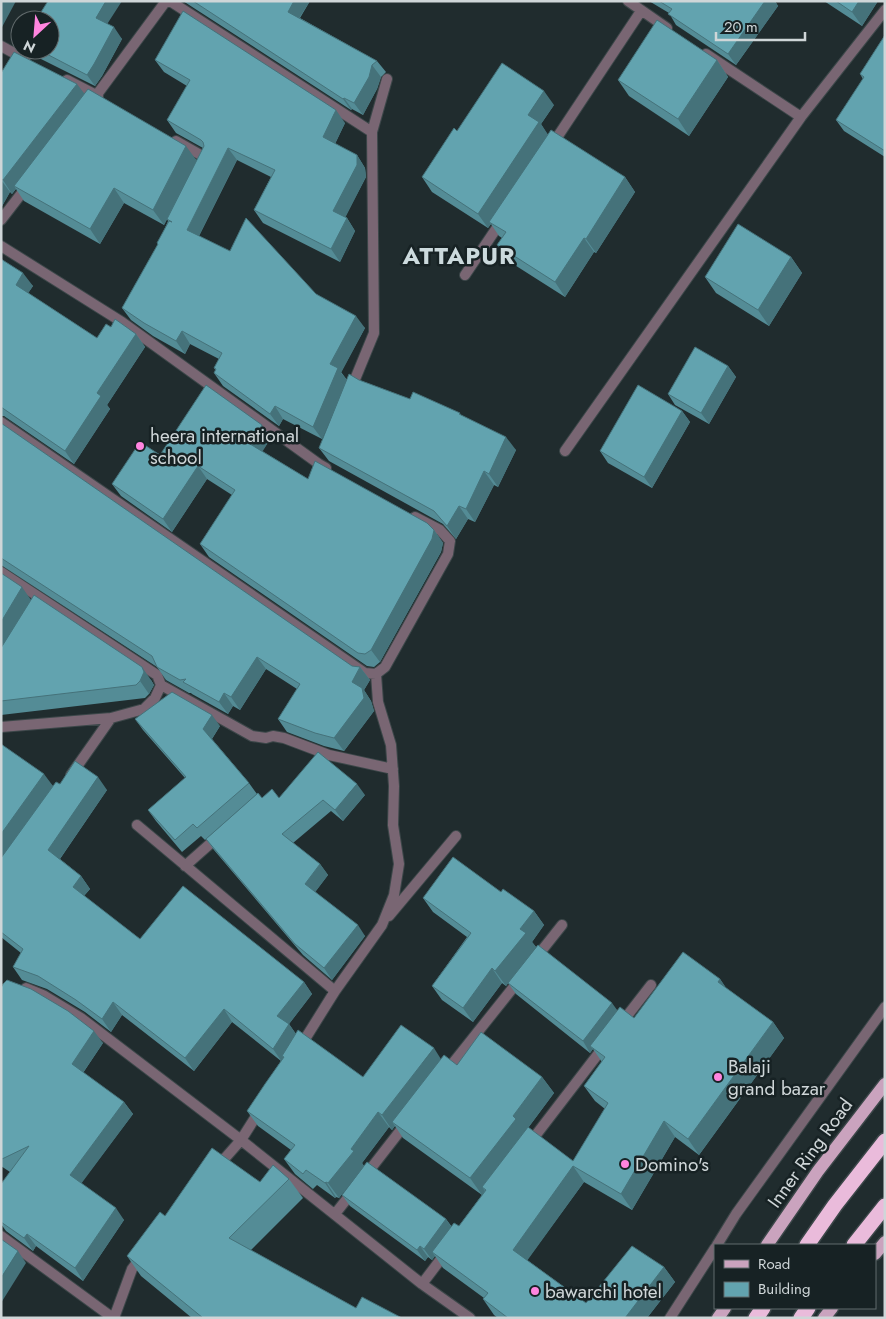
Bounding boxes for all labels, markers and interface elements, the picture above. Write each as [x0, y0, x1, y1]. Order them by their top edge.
north arrow [10, 10, 60, 60]
scale bar [716, 10, 805, 42]
text: 20 m [724, 16, 758, 38]
text: N [20, 35, 39, 58]
district label: ATTAPUR [401, 238, 516, 273]
place label: heera international school [150, 422, 299, 471]
marker: heera international school [134, 440, 146, 452]
place label: Balaji grand bazar [728, 1053, 826, 1102]
marker: Balaji grand bazar [712, 1071, 724, 1083]
street label: Inner Ring Road [761, 1093, 859, 1213]
place label: Domino's [635, 1151, 709, 1178]
marker: Domino's [619, 1158, 631, 1170]
legend [714, 1244, 876, 1309]
text: Road [758, 1253, 790, 1275]
place label: bawarchi hotel [545, 1278, 662, 1305]
text: Building [758, 1278, 810, 1300]
marker: bawarchi hotel [529, 1285, 541, 1297]

